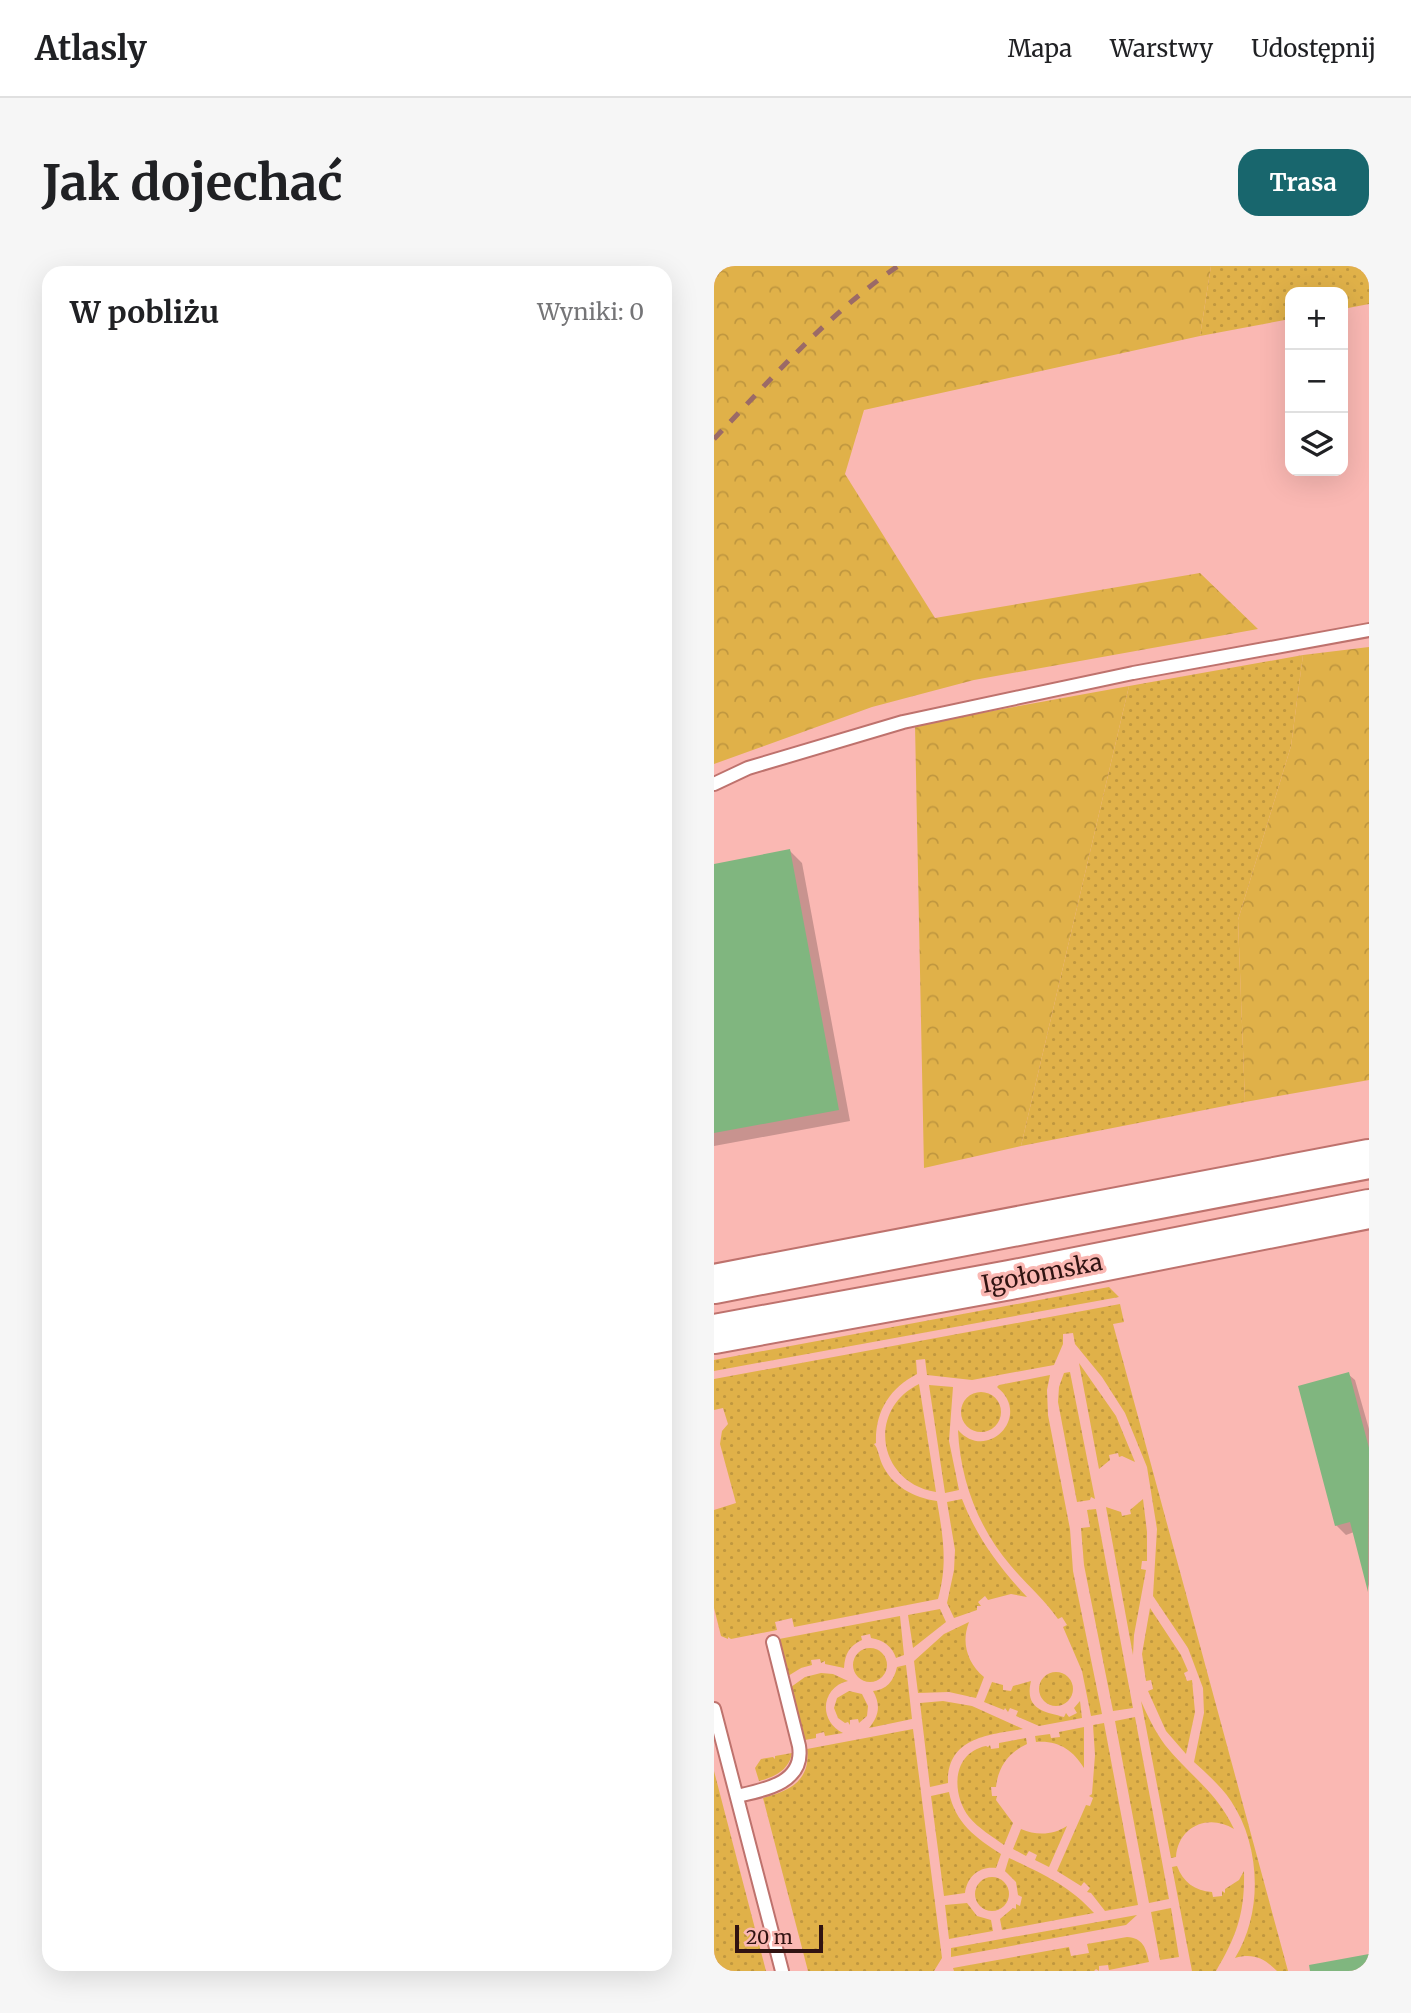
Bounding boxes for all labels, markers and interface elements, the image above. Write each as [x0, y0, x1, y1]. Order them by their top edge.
text: Atlasly [35, 28, 147, 69]
text: Mapa [1008, 33, 1072, 64]
text: Warstwy [1110, 33, 1213, 64]
text: Udostępnij [1251, 33, 1376, 64]
button: Trasa [1238, 149, 1369, 216]
text: Jak dojechać [42, 152, 342, 213]
map controls [1285, 287, 1348, 476]
button: + [1285, 287, 1348, 350]
text: W pobliżu [70, 293, 219, 331]
text: Wyniki: 0 [537, 297, 644, 326]
button: − [1285, 350, 1348, 413]
button: layers [1285, 413, 1348, 476]
street label: Igołomska [979, 1246, 1105, 1300]
scale bar [735, 1922, 822, 1954]
text: 20 m [746, 1925, 793, 1949]

